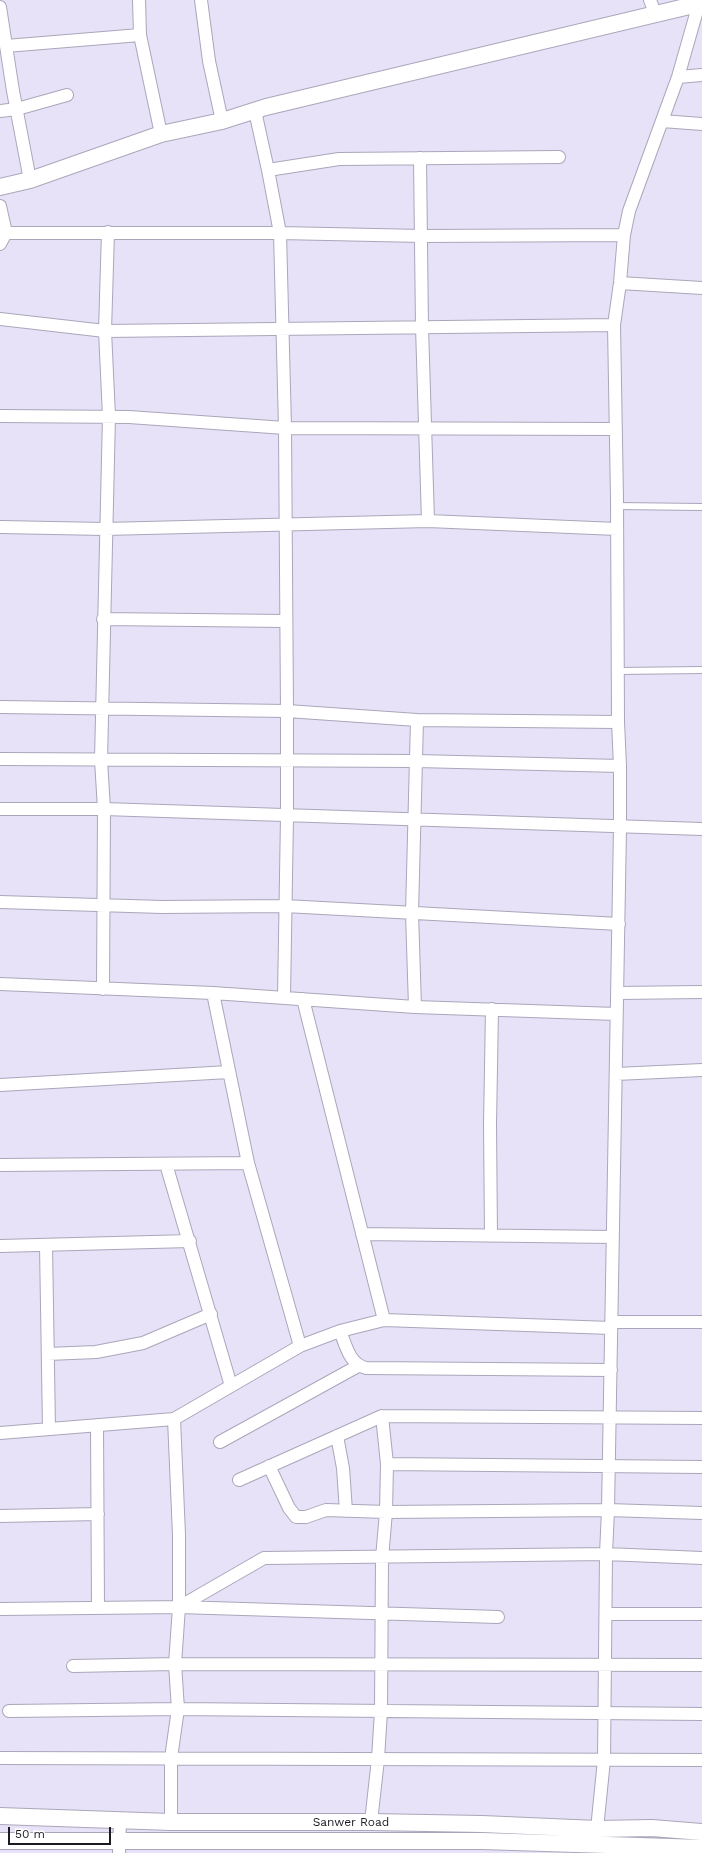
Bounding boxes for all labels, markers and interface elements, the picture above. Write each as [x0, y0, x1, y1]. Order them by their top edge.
street label: Sanwer Road [313, 1815, 389, 1829]
scale bar [10, 1819, 113, 1845]
text: 50 m [15, 1827, 45, 1841]

